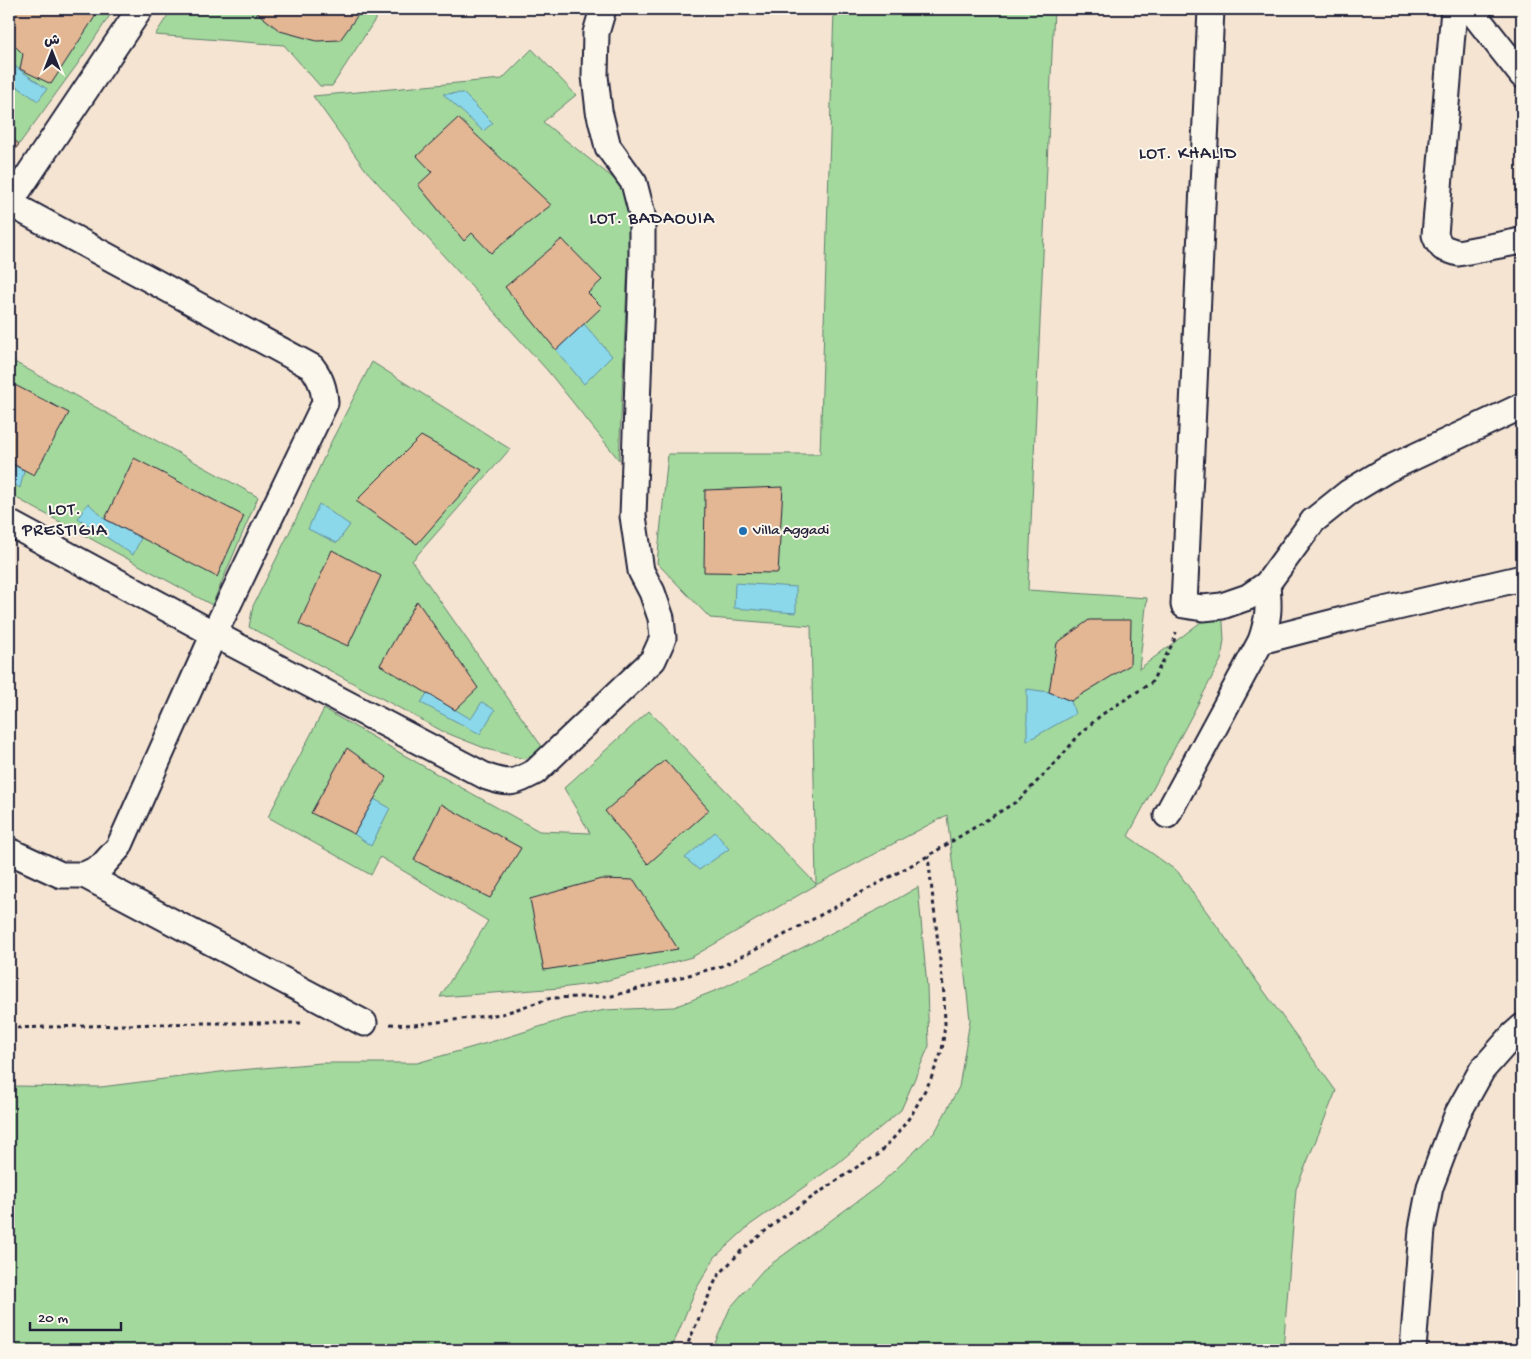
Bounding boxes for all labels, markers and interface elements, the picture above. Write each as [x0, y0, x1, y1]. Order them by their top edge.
north arrow [28, 28, 78, 78]
text: ش [44, 33, 60, 50]
district label: LOT. KHALID [1139, 144, 1237, 165]
district label: LOT. BADAOUIA [589, 209, 715, 230]
district label: LOT. PRESTIGIA [21, 500, 108, 542]
place label: Villa Aggadi [752, 522, 829, 540]
marker: Villa Aggadi [737, 525, 749, 537]
scale bar [30, 1299, 121, 1331]
text: 20 m [38, 1310, 68, 1328]

